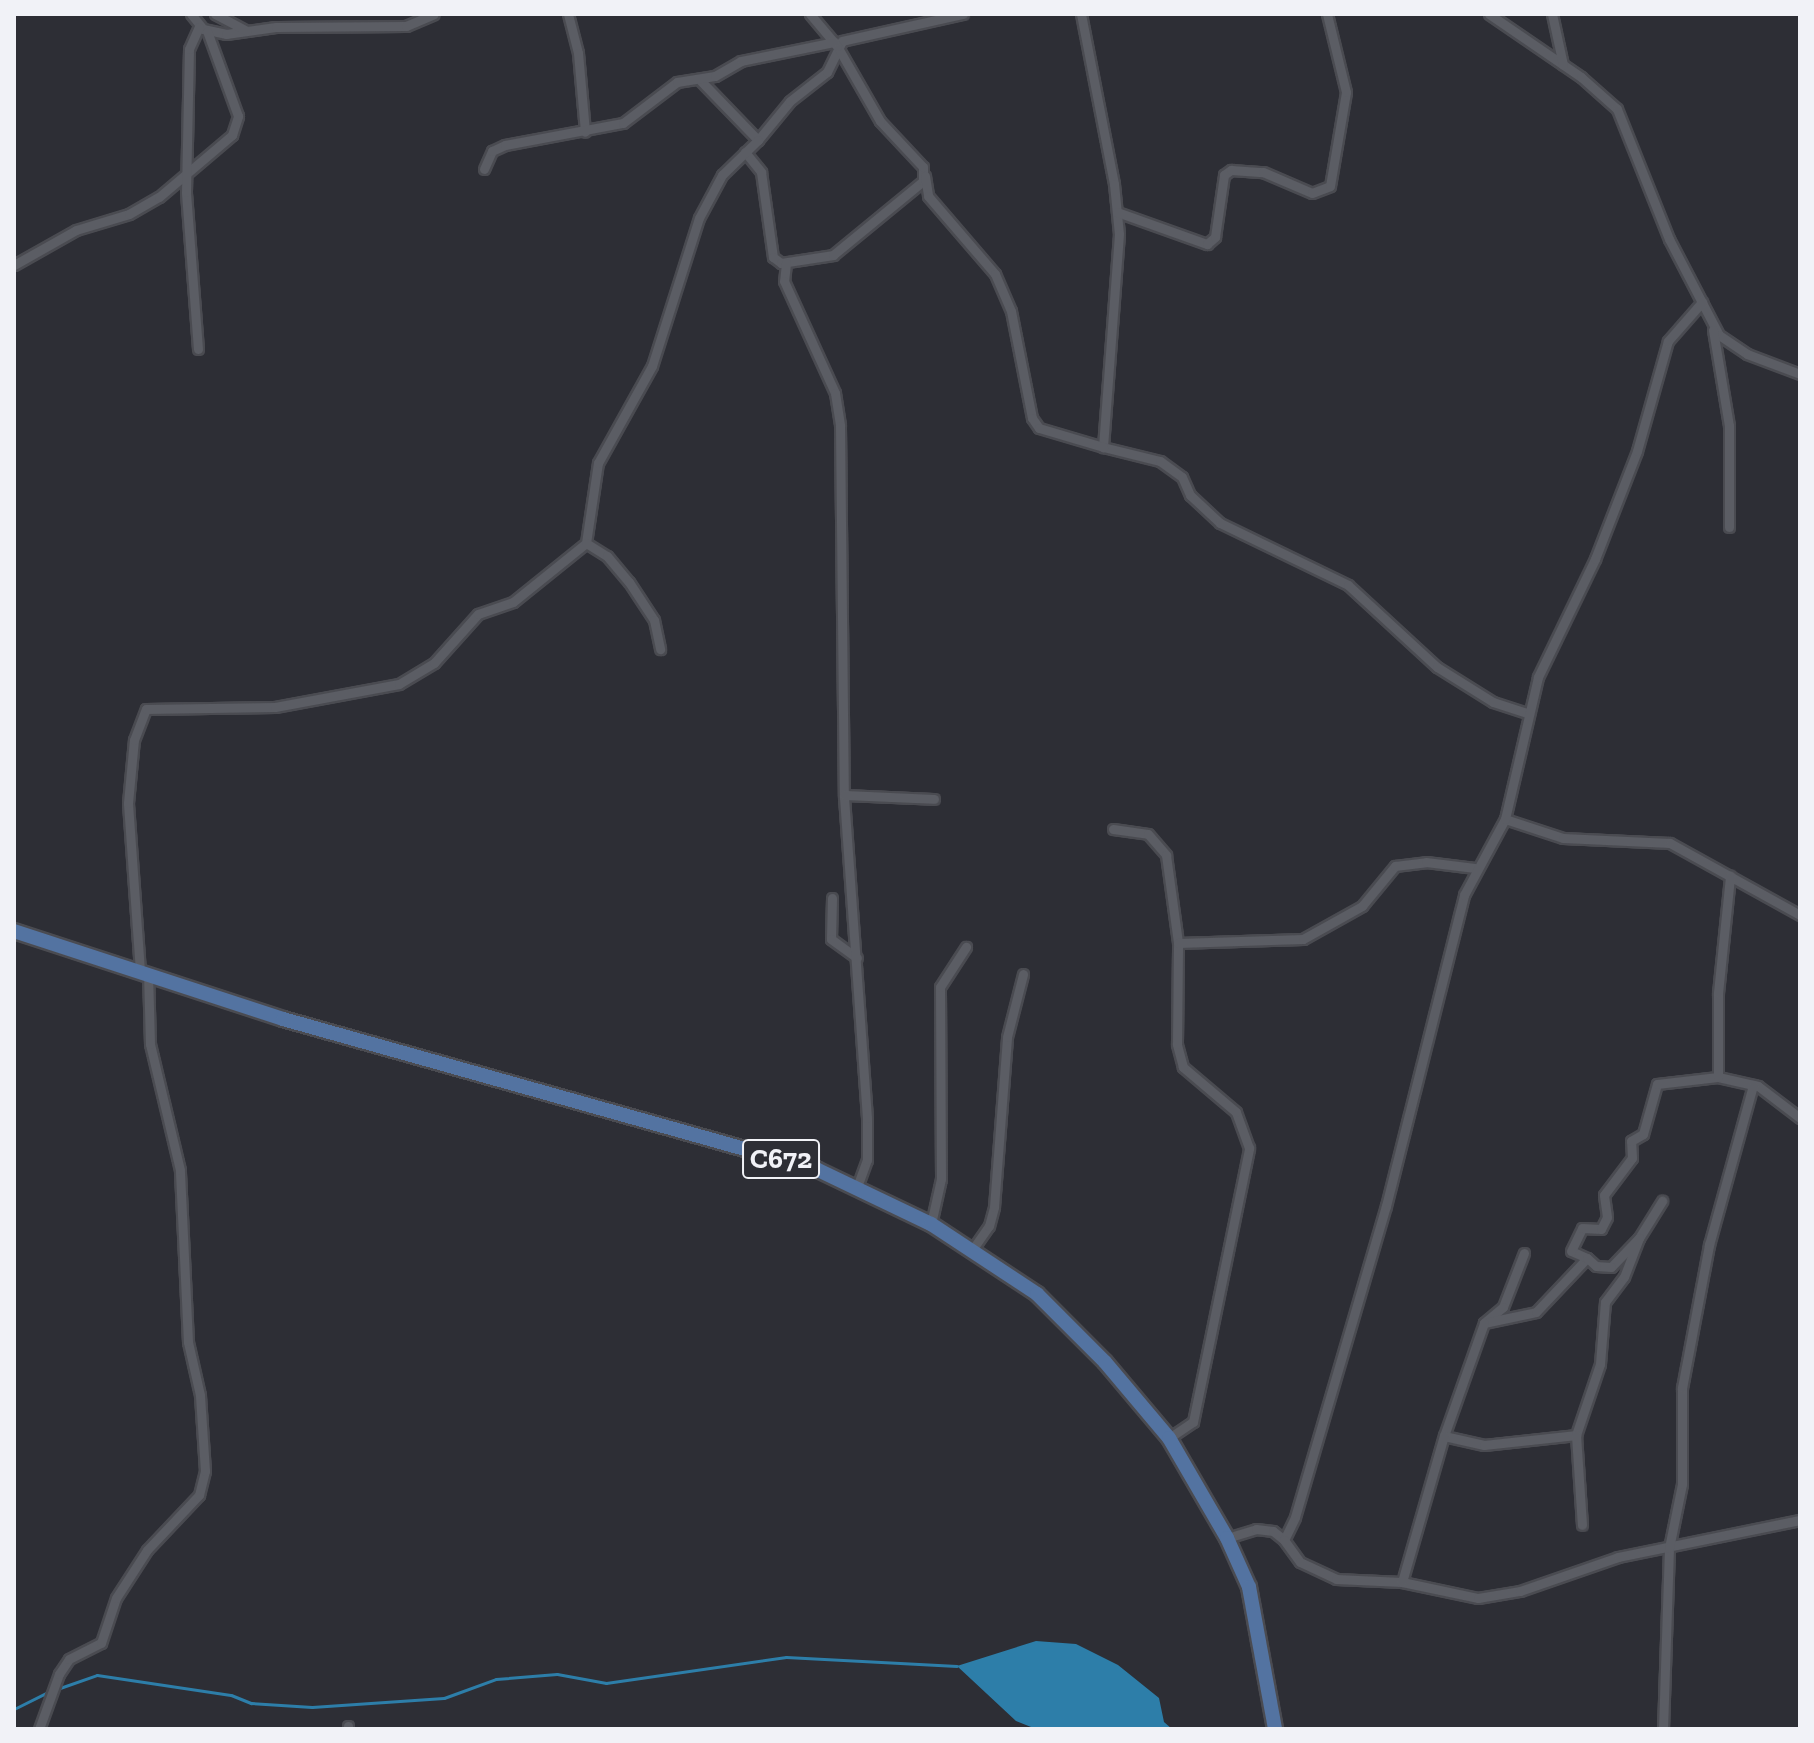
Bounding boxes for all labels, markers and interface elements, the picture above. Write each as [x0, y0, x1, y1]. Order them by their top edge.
road number: C672 [741, 1135, 821, 1183]

